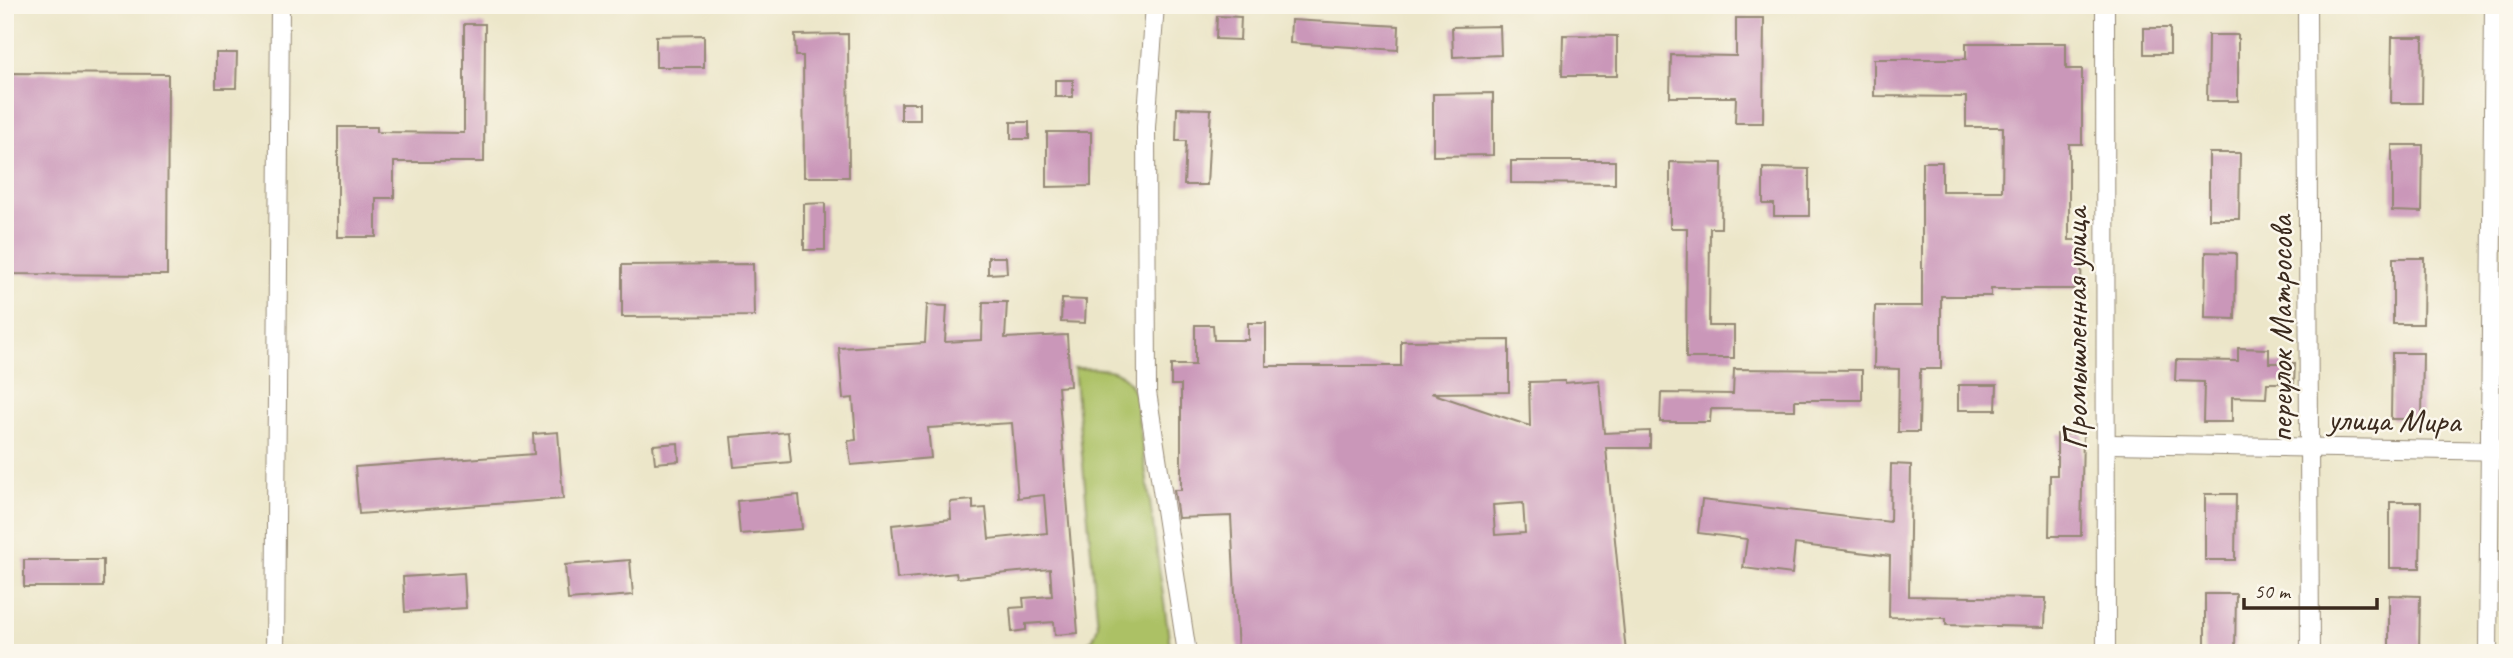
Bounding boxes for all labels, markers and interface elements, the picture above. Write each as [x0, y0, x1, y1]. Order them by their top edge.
street label: Промышленная улица [2055, 205, 2097, 450]
street label: переулок Матросова [2260, 214, 2302, 442]
street label: улица Мира [2325, 398, 2462, 442]
scale bar [2244, 567, 2376, 611]
text: 50 m [2254, 578, 2292, 604]

